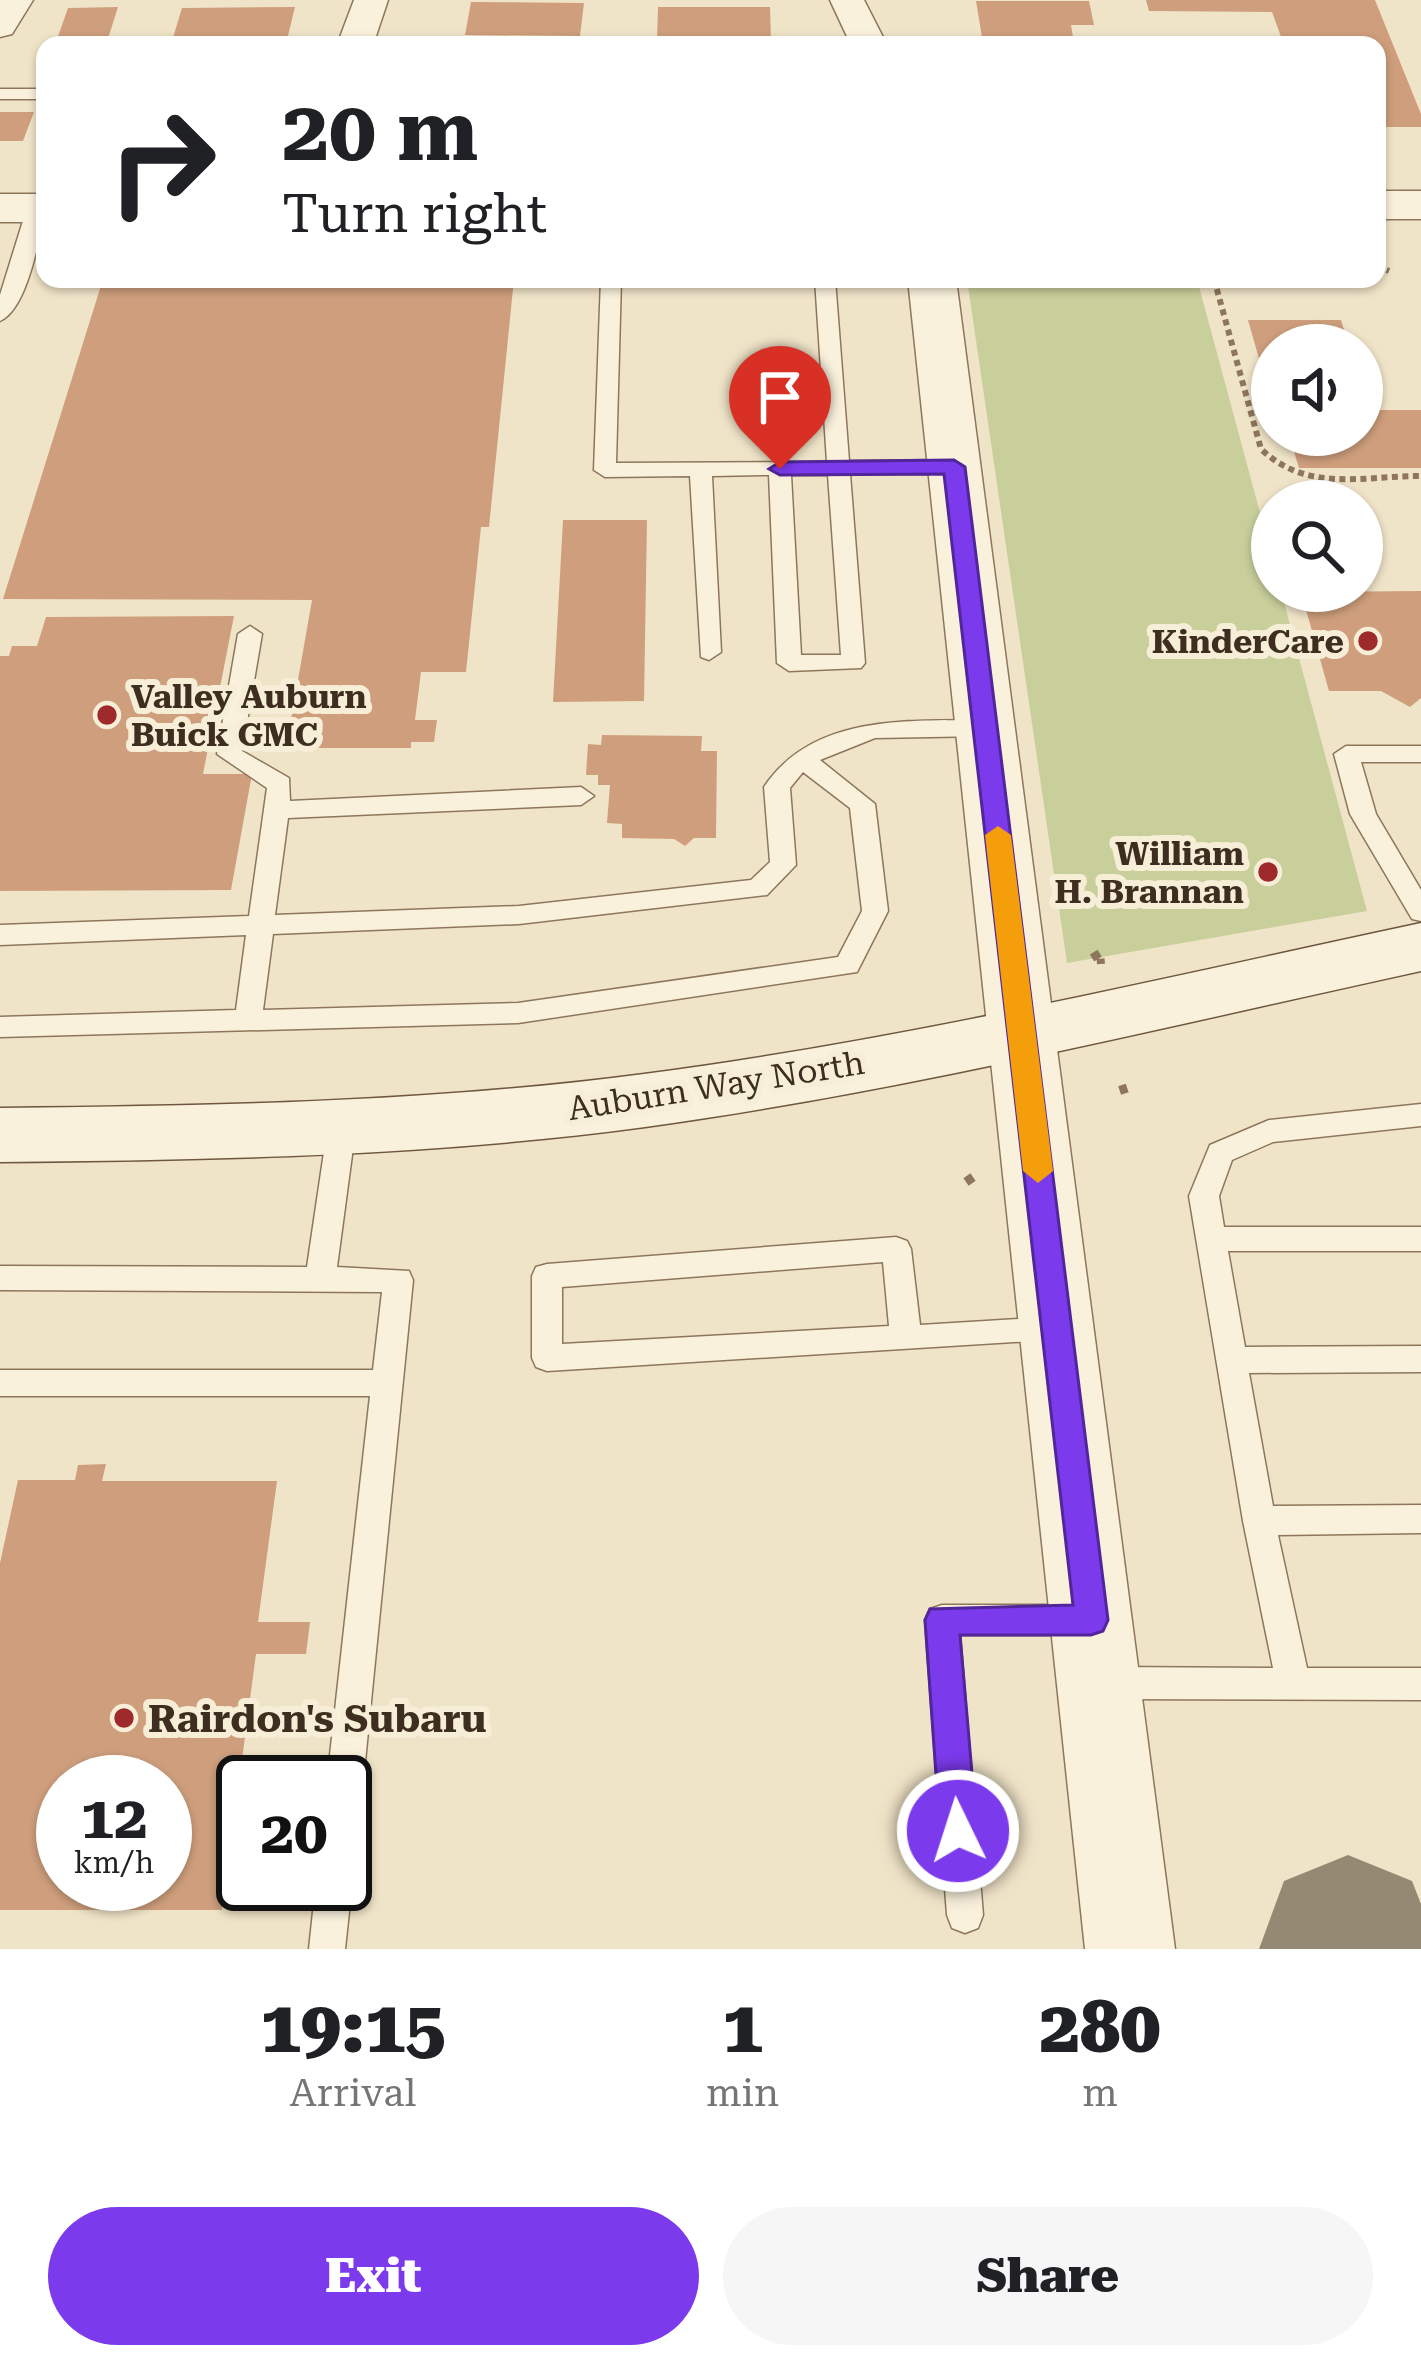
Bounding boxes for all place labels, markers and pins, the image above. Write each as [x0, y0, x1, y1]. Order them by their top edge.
pin [729, 346, 831, 469]
place label: KinderCare [1152, 622, 1344, 661]
marker: KinderCare [1355, 628, 1381, 654]
place label: Valley Auburn Buick GMC [131, 677, 367, 754]
marker: Valley Auburn Buick GMC [94, 702, 120, 728]
place label: William H. Brannan [1055, 834, 1244, 911]
marker: William H. Brannan [1255, 859, 1281, 885]
place label: Rairdon's Subaru [148, 1696, 487, 1742]
marker: Rairdon's Subaru [111, 1705, 137, 1731]

